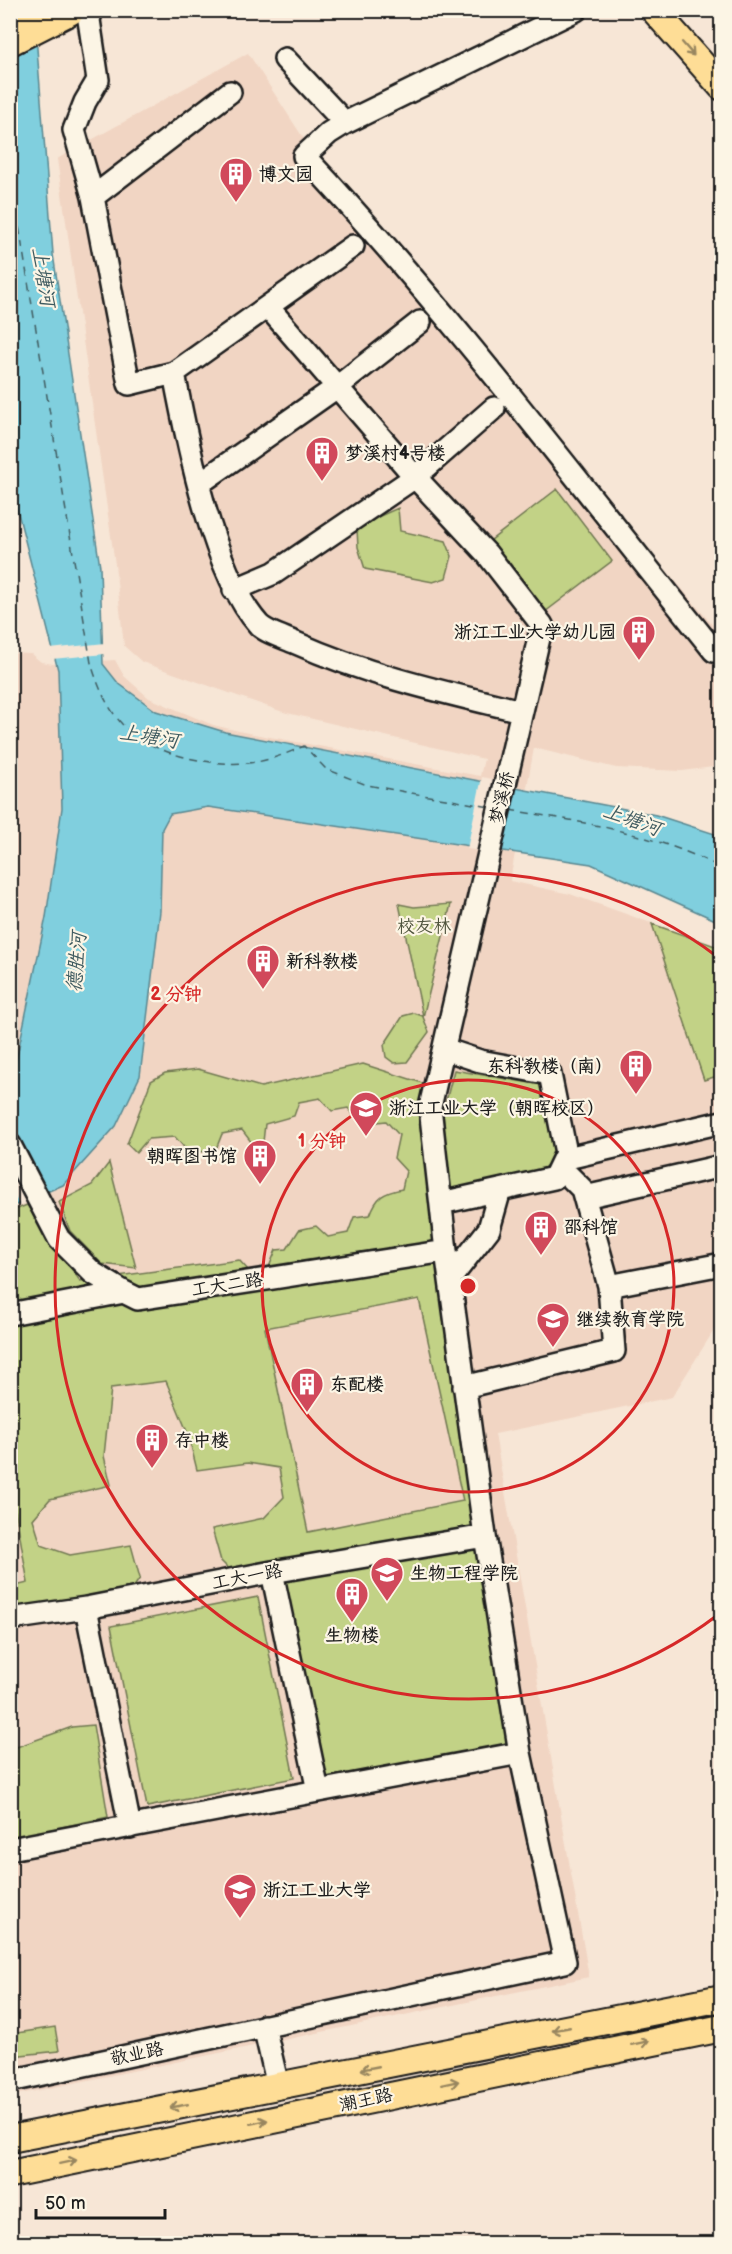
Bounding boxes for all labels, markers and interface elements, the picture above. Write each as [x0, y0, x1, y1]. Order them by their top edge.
one-way arrow [681, 41, 695, 56]
building icon: 博文园 [218, 156, 254, 203]
place label: 博文园 [259, 164, 313, 185]
water label: 上塘河 [26, 245, 60, 311]
building icon: 梦溪村4号楼 [304, 435, 340, 482]
place label: 梦溪村4号楼 [345, 443, 446, 464]
building icon: 浙江工业大学幼儿园 [621, 614, 657, 661]
place label: 浙江工业大学幼儿园 [454, 622, 616, 643]
water label: 上塘河 [117, 720, 183, 754]
street label: 梦溪桥 [486, 769, 518, 827]
water label: 上塘河 [600, 798, 667, 843]
park label: 校友林 [397, 916, 451, 937]
water label: 德胜河 [62, 928, 92, 993]
building icon: 新科教楼 [245, 943, 281, 990]
place label: 新科教楼 [286, 951, 358, 972]
text: 2 分钟 [150, 984, 202, 1005]
building icon: 东科教楼（南） [618, 1048, 654, 1095]
place label: 东科教楼（南） [487, 1056, 613, 1077]
school or university icon: 浙江工业大学（朝晖校区） [348, 1090, 384, 1137]
place label: 浙江工业大学（朝晖校区） [389, 1098, 605, 1119]
text: 1 分钟 [298, 1131, 346, 1152]
building icon: 朝晖图书馆 [242, 1138, 278, 1185]
place label: 朝晖图书馆 [147, 1146, 237, 1167]
building icon: 邵科馆 [523, 1209, 559, 1256]
place label: 邵科馆 [564, 1217, 618, 1238]
street label: 工大二路 [190, 1269, 264, 1301]
centre of rings [458, 1276, 478, 1296]
school or university icon: 继续教育学院 [535, 1301, 571, 1348]
place label: 继续教育学院 [576, 1309, 684, 1330]
building icon: 东配楼 [289, 1366, 325, 1413]
place label: 东配楼 [330, 1374, 384, 1395]
building icon: 存中楼 [134, 1422, 170, 1469]
place label: 存中楼 [175, 1430, 229, 1451]
school or university icon: 生物工程学院 [369, 1555, 405, 1602]
street label: 工大一路 [210, 1560, 284, 1594]
place label: 生物工程学院 [410, 1563, 518, 1584]
building icon: 生物楼 [334, 1576, 370, 1623]
place label: 生物楼 [325, 1625, 379, 1646]
school or university icon: 浙江工业大学 [222, 1872, 258, 1919]
place label: 浙江工业大学 [263, 1880, 371, 1901]
one-way arrow [552, 2024, 571, 2035]
one-way arrow [630, 2037, 650, 2048]
street label: 敬业路 [108, 2038, 166, 2070]
one-way arrow [361, 2063, 380, 2074]
one-way arrow [440, 2076, 459, 2088]
street label: 潮王路 [337, 2084, 395, 2116]
one-way arrow [169, 2100, 188, 2112]
one-way arrow [248, 2116, 268, 2127]
one-way arrow [57, 2156, 77, 2167]
scale bar [36, 2182, 165, 2220]
text: 50 m [45, 2193, 86, 2214]

